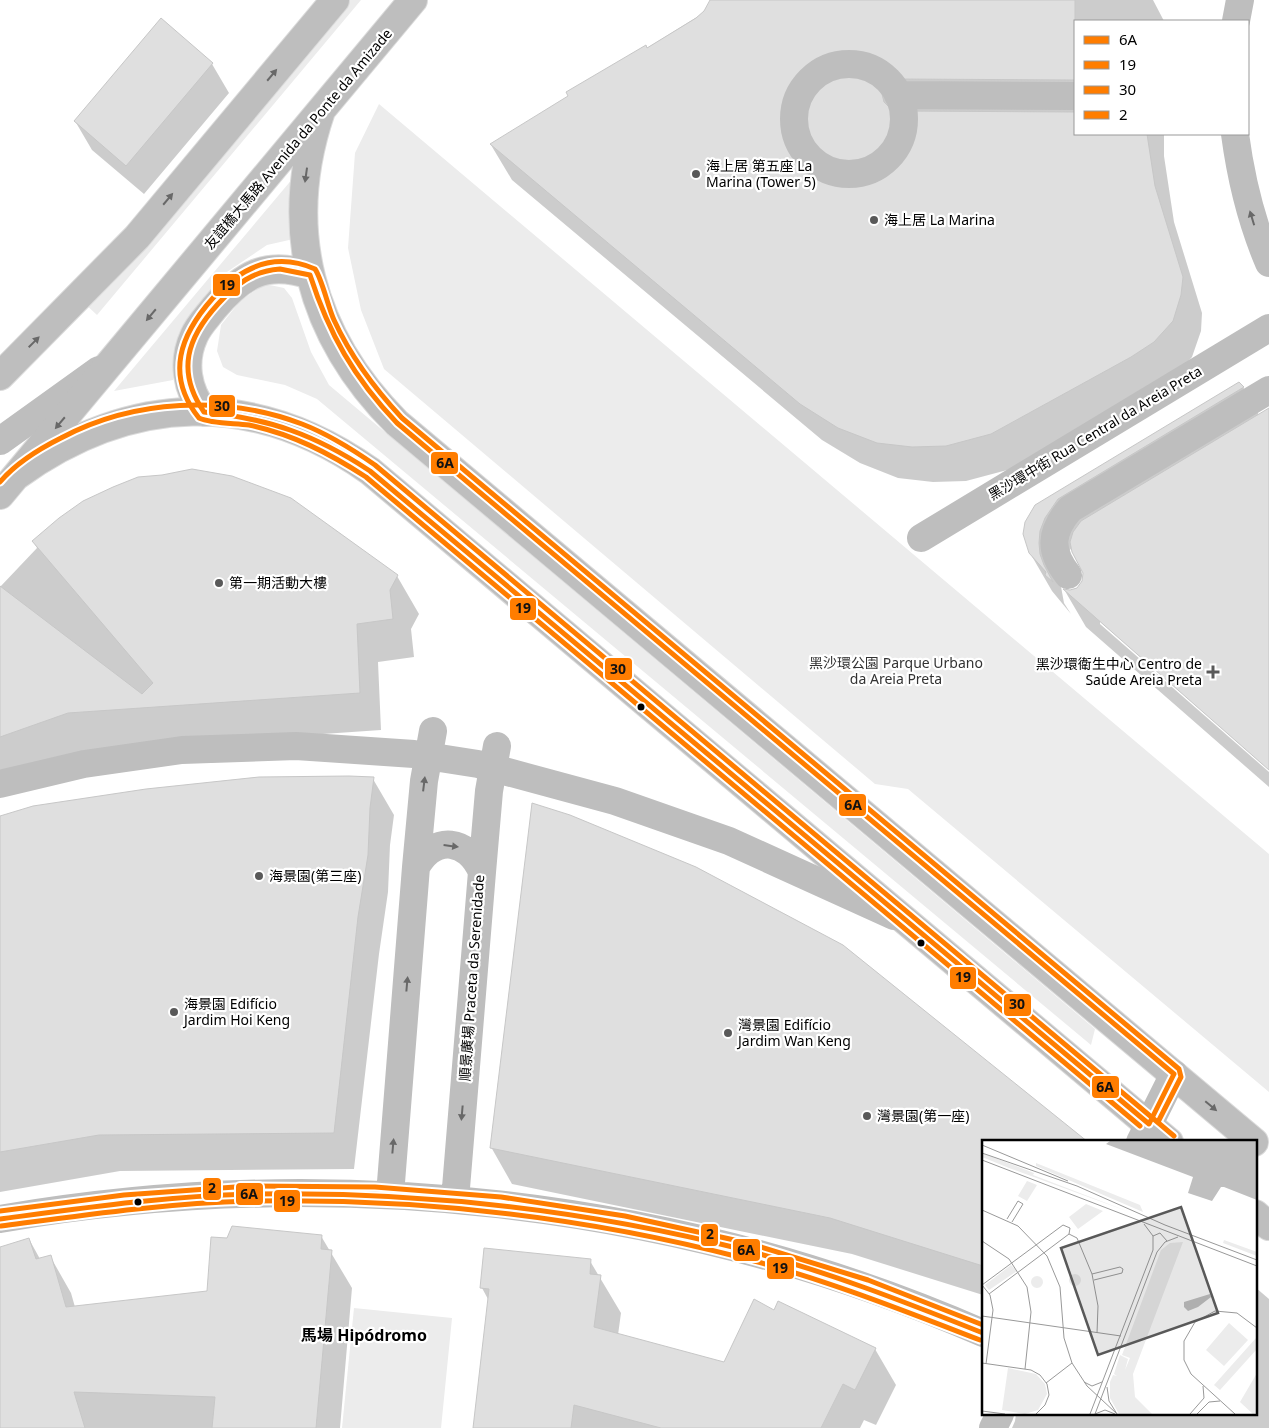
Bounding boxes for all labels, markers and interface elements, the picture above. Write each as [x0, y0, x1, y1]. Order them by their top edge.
legend [1074, 20, 1249, 135]
street label: 友誼橋大馬路 Avenida da Ponte da Amizade [199, 24, 396, 253]
text: 6A [1119, 29, 1138, 49]
text: 19 [1119, 54, 1136, 74]
one-way arrow [267, 68, 278, 81]
text: 30 [1119, 79, 1136, 99]
text: 2 [1119, 104, 1128, 124]
place label: 海上居 第五座 La Marina (Tower 5) [706, 156, 816, 191]
one-way arrow [301, 167, 309, 183]
marker: 海上居 第五座 La Marina (Tower 5) [690, 168, 702, 180]
one-way arrow [163, 193, 174, 206]
place label: 海上居 La Marina [884, 210, 995, 229]
one-way arrow [1248, 210, 1256, 225]
marker: 海上居 La Marina [868, 214, 880, 226]
line badge: 19 [212, 273, 241, 297]
text: 19 [219, 275, 235, 294]
one-way arrow [145, 308, 156, 321]
one-way arrow [28, 336, 40, 348]
street label: 黑沙環中街 Rua Central da Areia Preta [984, 361, 1205, 504]
line badge: 30 [208, 394, 236, 418]
text: 30 [214, 396, 230, 415]
one-way arrow [55, 416, 66, 429]
line badge: 6A [430, 451, 459, 475]
text: 6A [436, 453, 454, 472]
place label: 第一期活動大樓 [229, 573, 327, 592]
marker: 第一期活動大樓 [213, 577, 225, 589]
line badge: 19 [509, 597, 537, 621]
text: 19 [515, 598, 531, 617]
park label: 黑沙環公園 Parque Urbano da Areia Preta [809, 653, 983, 688]
place label: 黑沙環衛生中心 Centro de Saúde Areia Preta [1036, 654, 1202, 689]
line badge: 30 [604, 657, 633, 681]
text: 30 [610, 659, 626, 678]
marker: 黑沙環衛生中心 Centro de Saúde Areia Preta [1206, 665, 1220, 679]
unlabelled marker [636, 702, 646, 712]
one-way arrow [420, 775, 428, 791]
line badge: 6A [838, 793, 867, 817]
text: 6A [844, 795, 862, 814]
one-way arrow [444, 842, 460, 850]
place label: 海景園(第三座) [269, 866, 361, 885]
marker: 海景園(第三座) [253, 870, 265, 882]
street label: 順景廣場 Praceta da Serenidade [455, 874, 488, 1082]
unlabelled marker [916, 938, 926, 948]
line badge: 19 [949, 966, 977, 990]
text: 19 [955, 967, 971, 986]
one-way arrow [403, 976, 411, 992]
line badge: 30 [1003, 993, 1032, 1017]
place label: 海景園 Edifício Jardim Hoi Keng [182, 994, 290, 1029]
text: 30 [1009, 994, 1025, 1013]
marker: 海景園 Edifício Jardim Hoi Keng [168, 1006, 180, 1018]
place label: 灣景園 Edifício Jardim Wan Keng [736, 1015, 851, 1050]
marker: 灣景園 Edifício Jardim Wan Keng [722, 1027, 734, 1039]
line badge: 6A [1091, 1075, 1120, 1099]
text: 6A [1096, 1077, 1114, 1096]
one-way arrow [1205, 1100, 1217, 1111]
one-way arrow [458, 1105, 466, 1121]
place label: 灣景園(第一座) [877, 1106, 969, 1125]
marker: 灣景園(第一座) [861, 1110, 873, 1122]
one-way arrow [390, 1138, 398, 1154]
inset map [982, 1140, 1256, 1416]
line badge: 2 [202, 1177, 222, 1201]
text: 2 [208, 1178, 216, 1197]
line badge: 6A [235, 1182, 264, 1206]
text: 6A [240, 1184, 258, 1203]
line badge: 19 [273, 1189, 301, 1213]
text: 19 [279, 1191, 295, 1210]
unlabelled marker [133, 1197, 143, 1207]
line badge: 2 [700, 1223, 719, 1247]
text: 2 [706, 1224, 714, 1243]
line badge: 6A [732, 1238, 761, 1262]
text: 6A [737, 1240, 755, 1259]
line badge: 19 [766, 1256, 795, 1280]
text: 19 [772, 1258, 788, 1277]
district label: 馬場 Hipódromo [301, 1324, 427, 1346]

